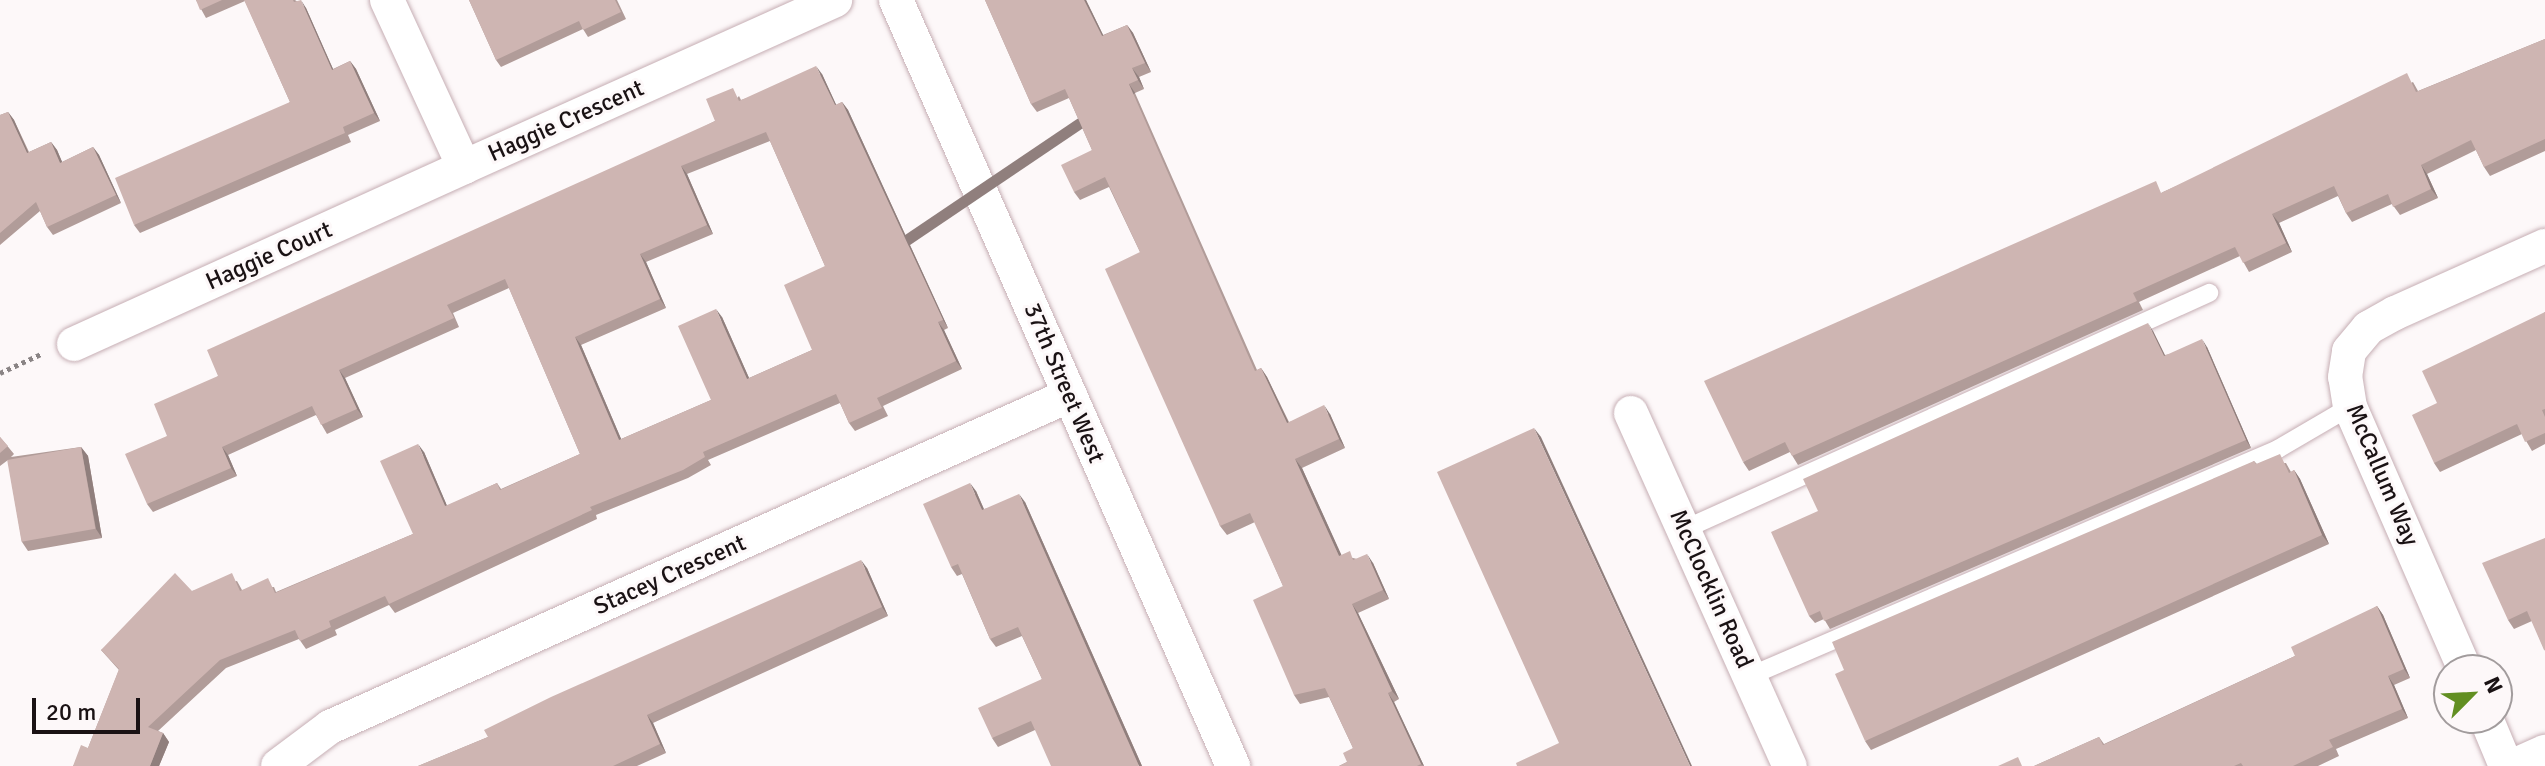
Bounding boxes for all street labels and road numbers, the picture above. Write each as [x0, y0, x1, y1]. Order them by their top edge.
street label: Haggie Crescent [484, 74, 648, 168]
street label: Haggie Court [201, 215, 337, 297]
street label: 37th Street West [1017, 299, 1111, 467]
street label: McCallum Way [2339, 400, 2425, 550]
street label: McClocklin Road [1663, 505, 1759, 673]
street label: Stacey Crescent [590, 529, 750, 621]

